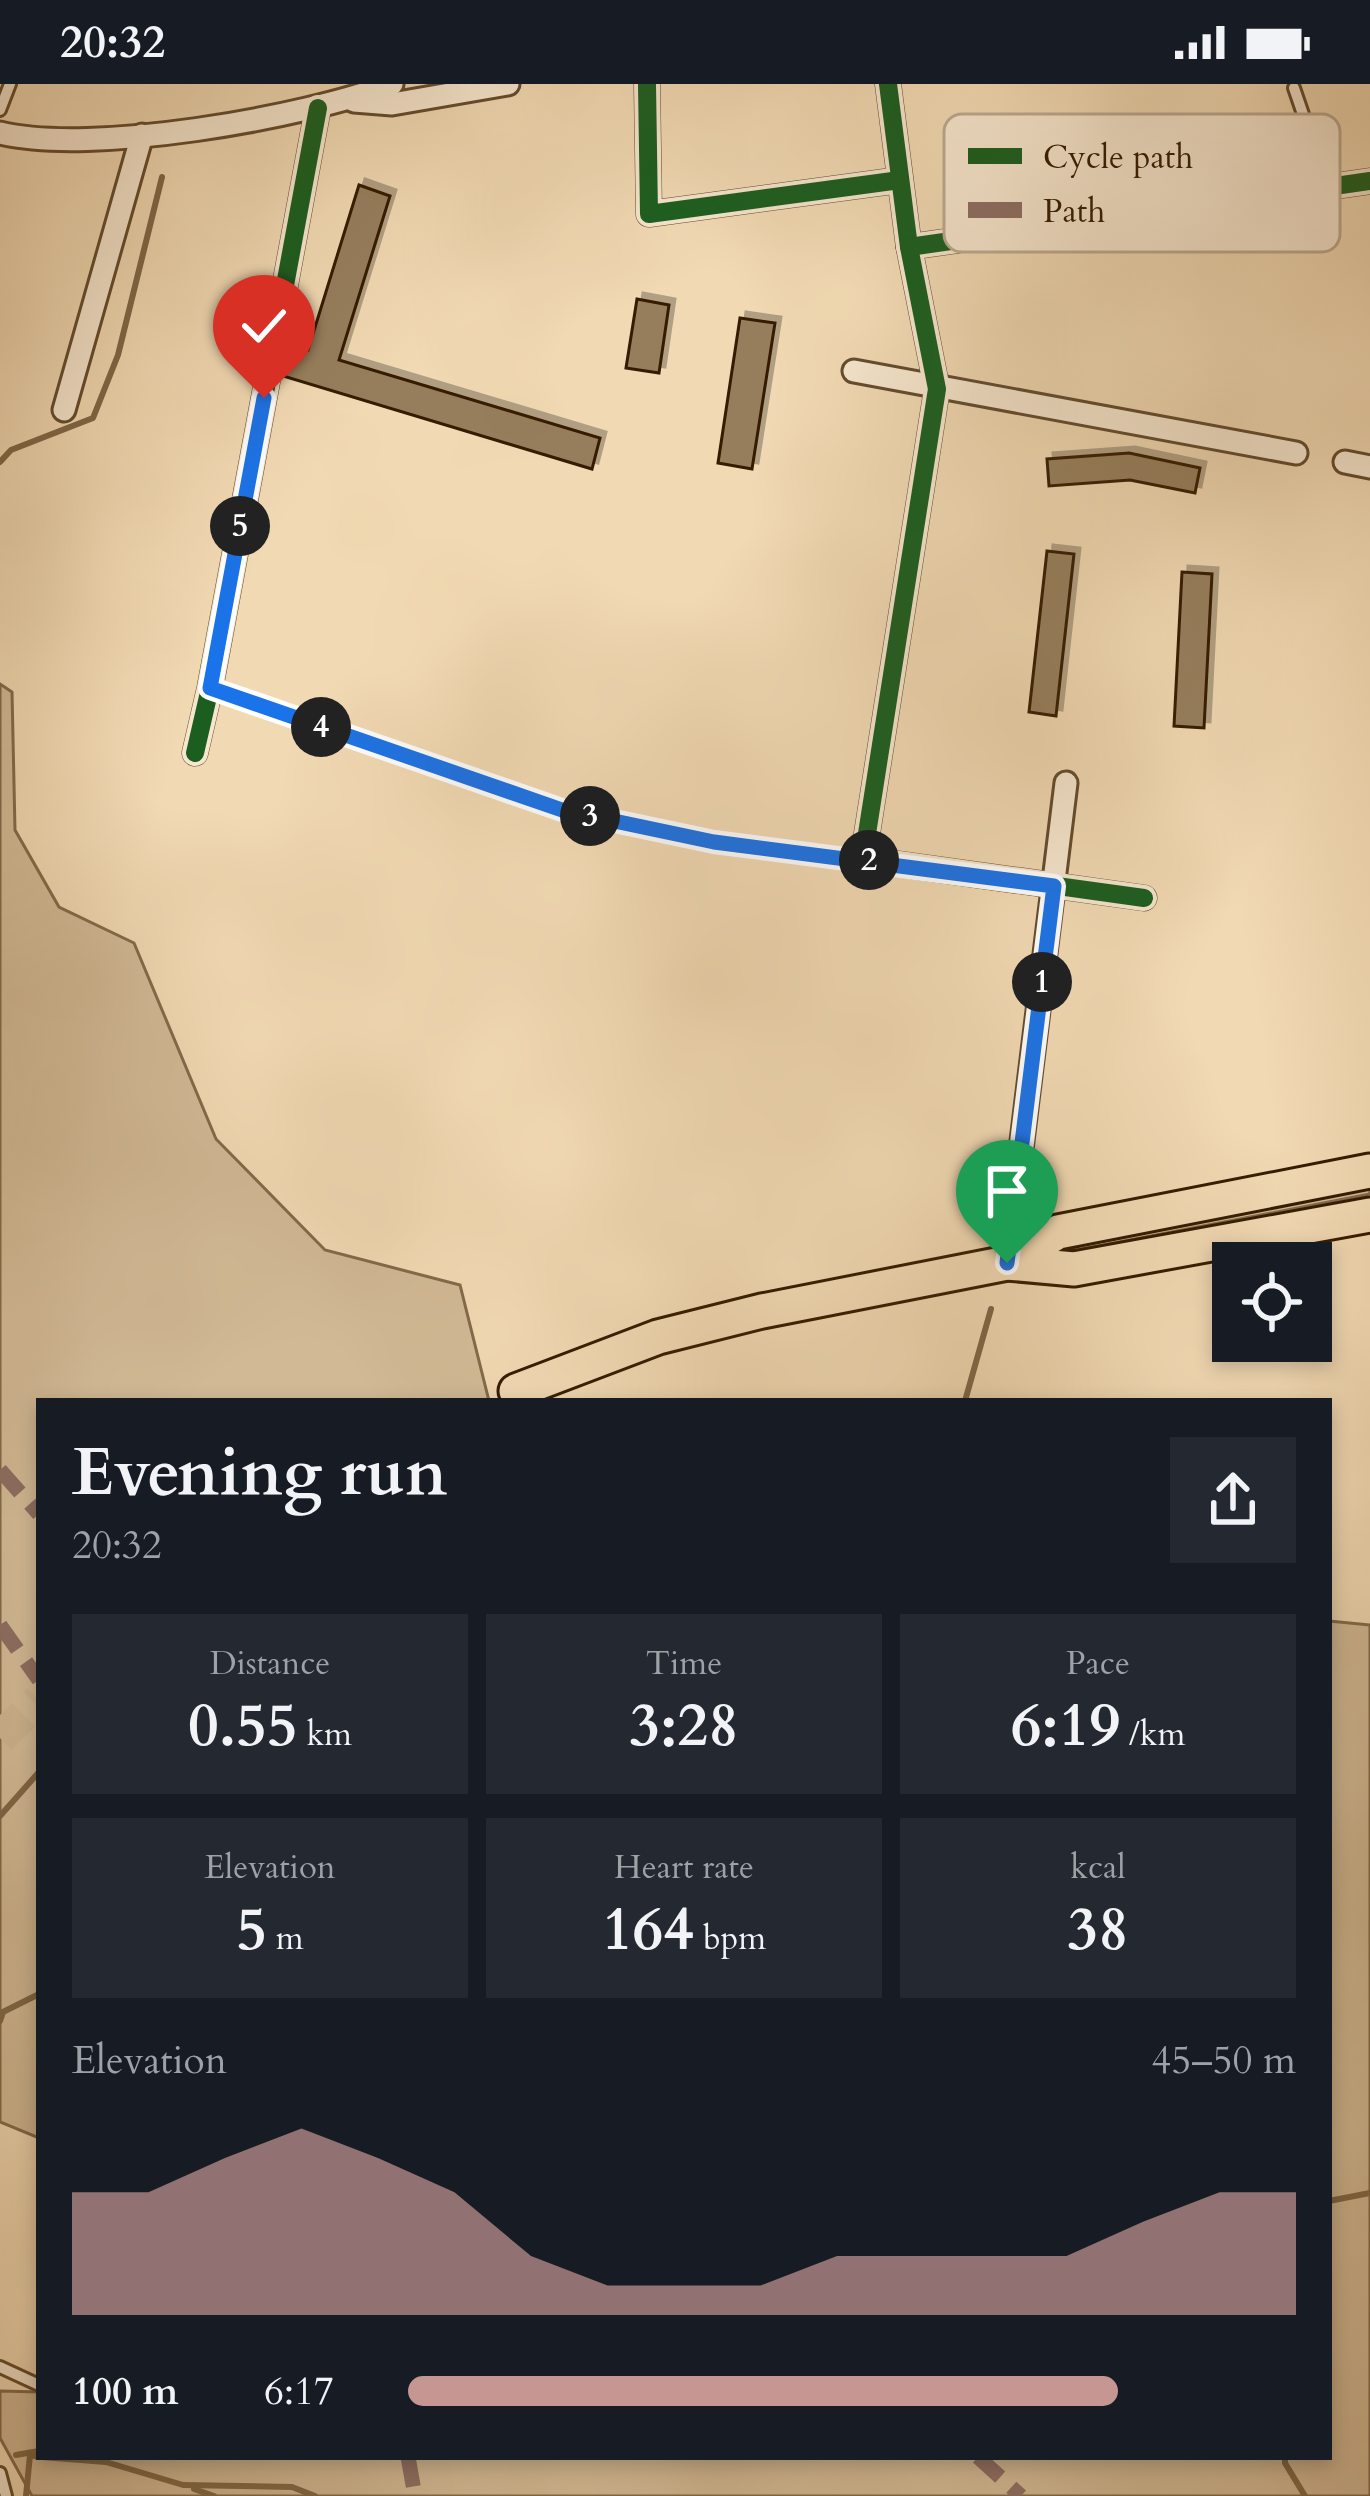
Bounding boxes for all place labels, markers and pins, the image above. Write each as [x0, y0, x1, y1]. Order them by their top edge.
pin [213, 275, 315, 398]
pin: 5 [210, 496, 270, 556]
pin: 4 [291, 697, 351, 757]
pin: 3 [560, 786, 620, 846]
pin: 2 [839, 830, 899, 890]
pin: 1 [1012, 952, 1072, 1012]
pin [956, 1140, 1058, 1263]

